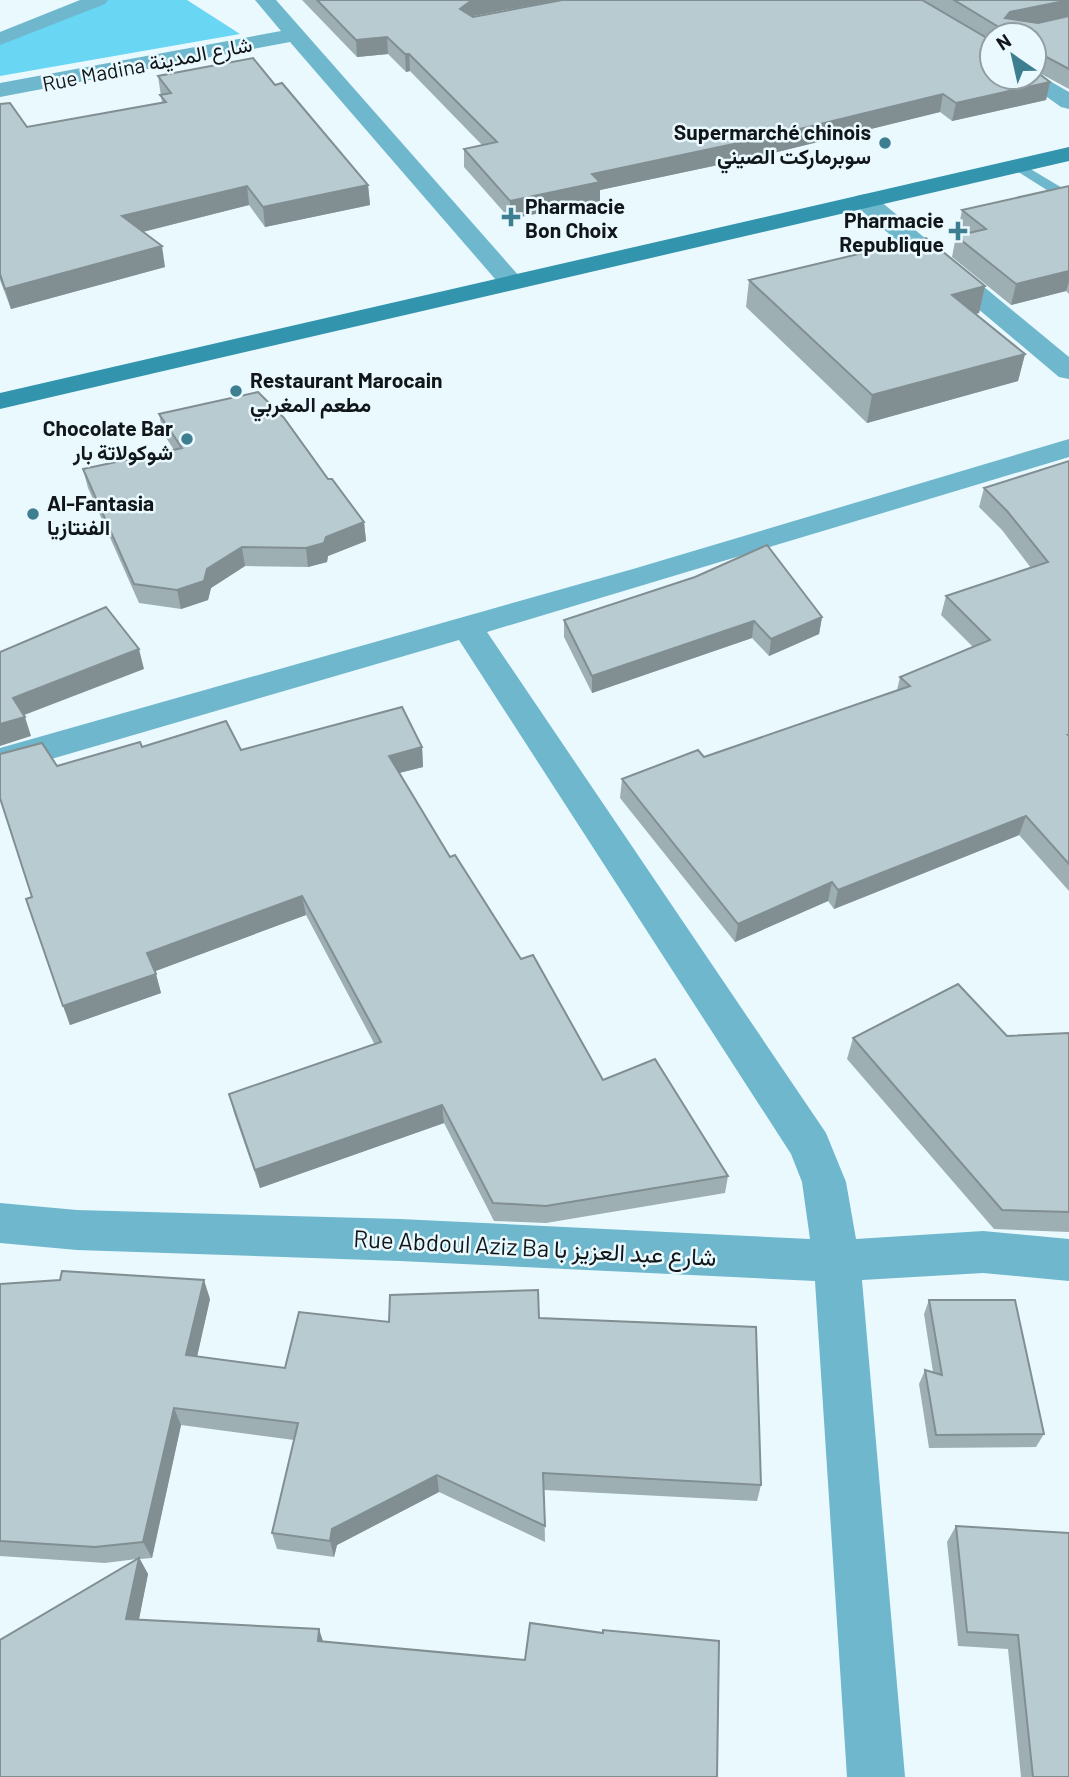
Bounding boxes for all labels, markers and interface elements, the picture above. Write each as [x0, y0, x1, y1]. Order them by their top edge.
north arrow [978, 21, 1048, 91]
text: N [992, 28, 1015, 55]
street label: Rue Madina شارع المدينة [40, 30, 255, 99]
place label: Supermarché chinois سوبرماركت الصيني [674, 119, 871, 174]
marker: Supermarché chinois سوبرماركت الصيني [877, 135, 893, 151]
place label: Pharmacie Bon Choix [525, 193, 625, 242]
place label: Pharmacie Republique [839, 207, 944, 256]
marker: Pharmacie Bon Choix [503, 209, 519, 225]
marker: Pharmacie Republique [950, 223, 966, 239]
place label: Restaurant Marocain مطعم المغربي [250, 367, 443, 422]
marker: Restaurant Marocain مطعم المغربي [228, 383, 244, 399]
place label: Chocolate Bar شوكولاتة بار [43, 415, 173, 466]
marker: Chocolate Bar شوكولاتة بار [179, 431, 195, 447]
place label: Al-Fantasia الفنتازيا [47, 490, 154, 541]
marker: Al-Fantasia الفنتازيا [25, 506, 41, 522]
street label: Rue Abdoul Aziz Ba شارع عبد العزيز با [353, 1223, 717, 1274]

